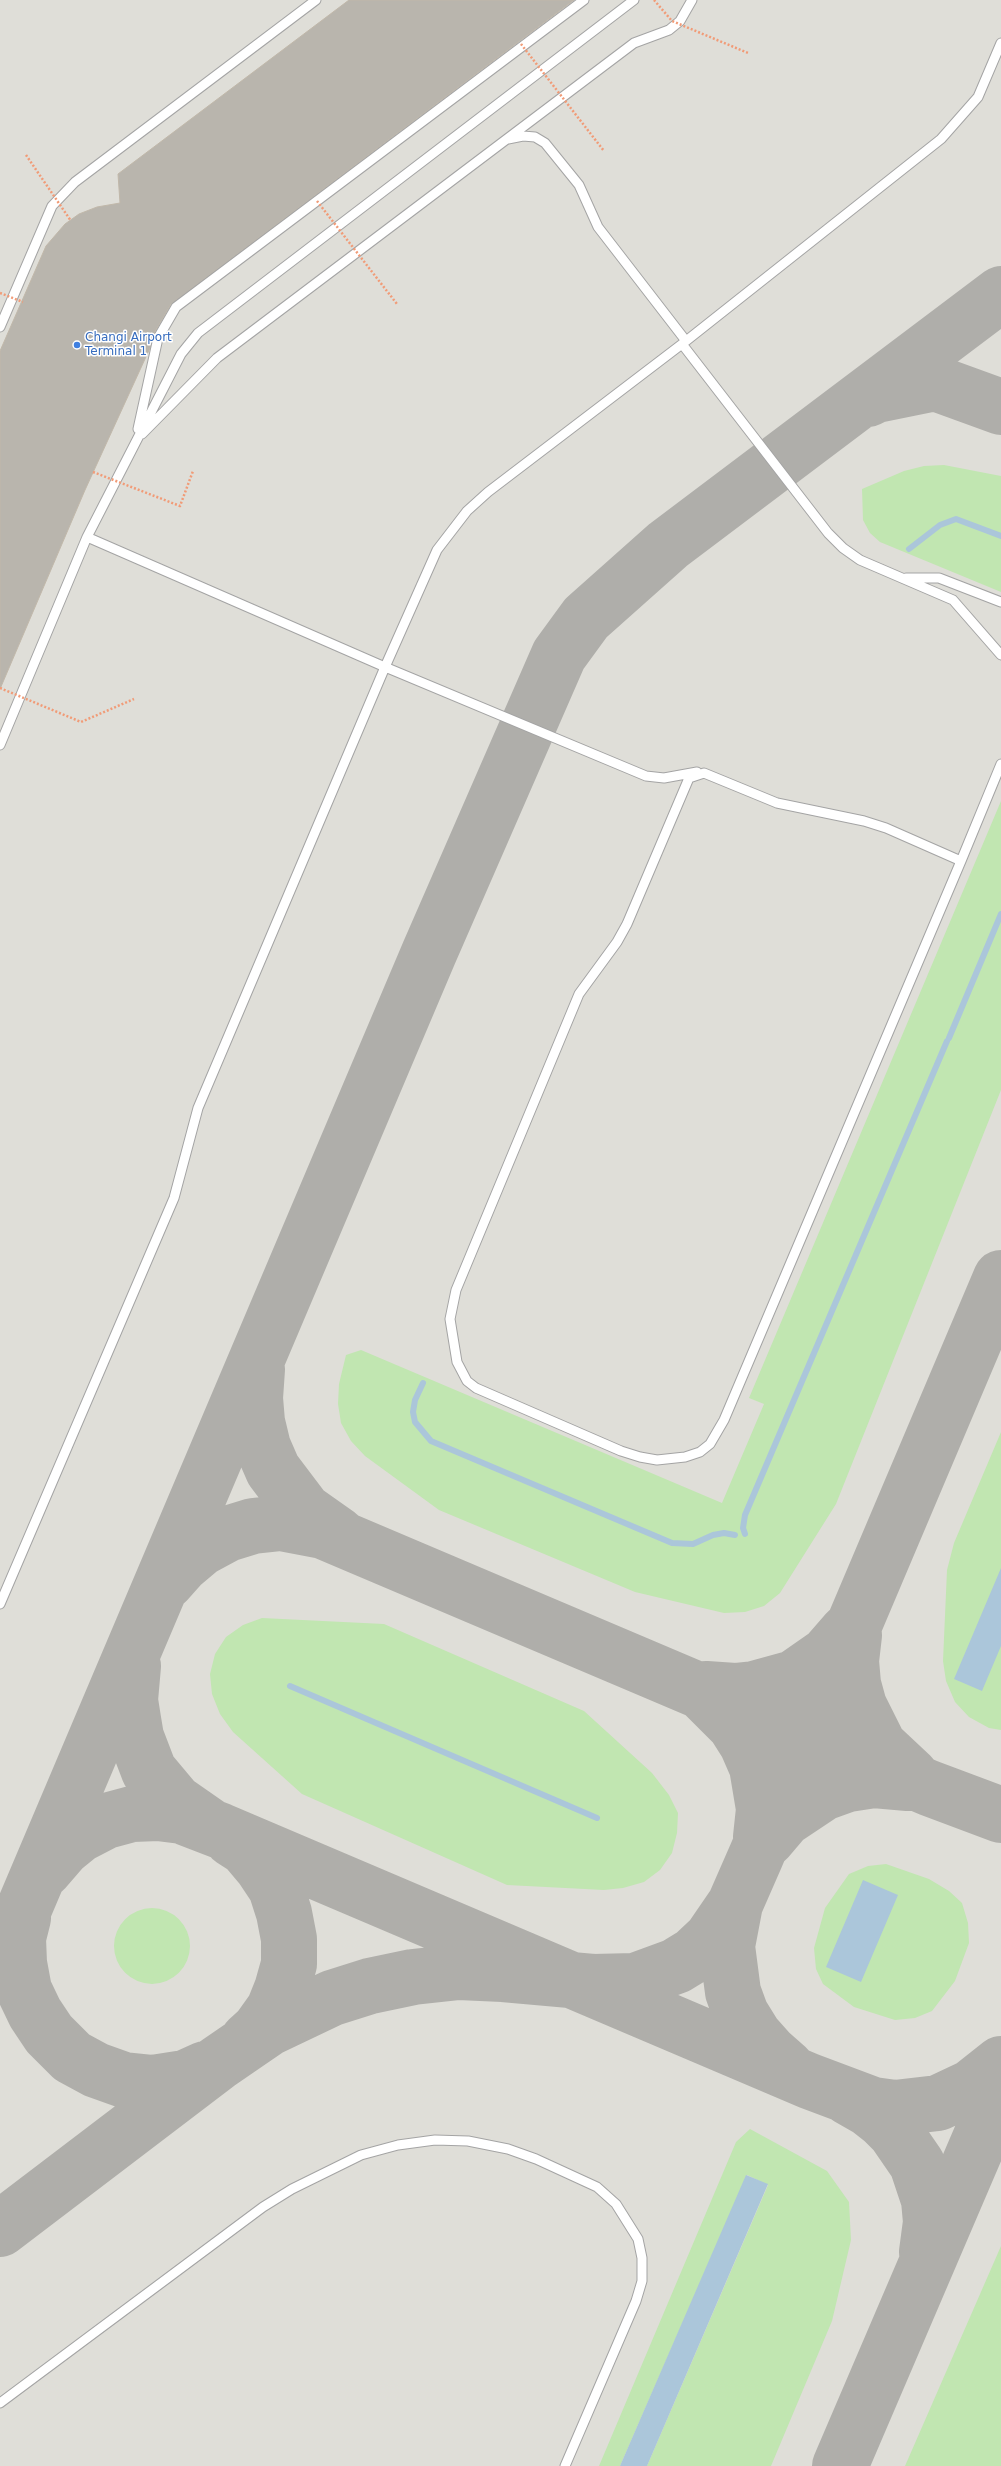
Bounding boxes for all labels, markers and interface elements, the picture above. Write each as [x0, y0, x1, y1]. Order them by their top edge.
place label: Changi Airport Terminal 1 [85, 331, 172, 359]
marker: Changi Airport Terminal 1 [72, 340, 82, 350]

